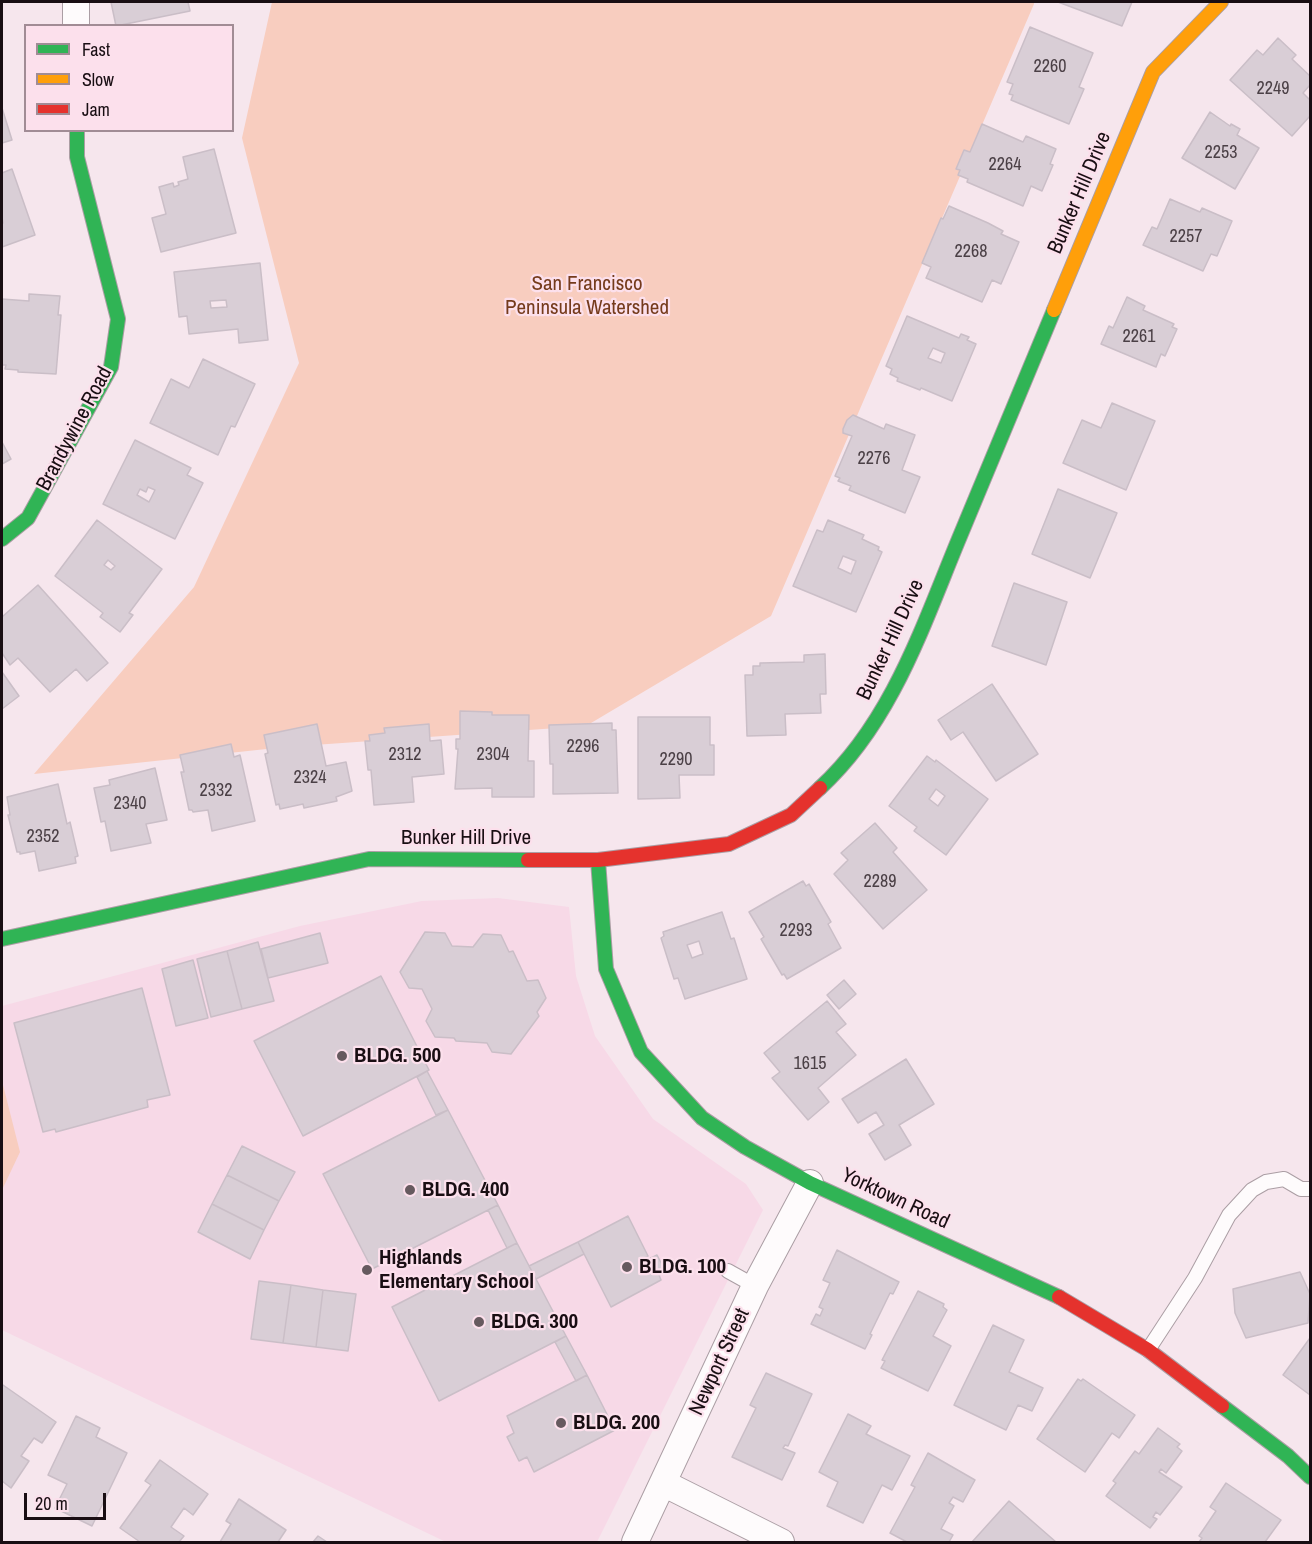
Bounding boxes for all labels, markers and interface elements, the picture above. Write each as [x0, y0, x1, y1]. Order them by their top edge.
legend [24, 24, 234, 132]
text: Fast [82, 37, 110, 62]
house number: 2260 [1034, 56, 1066, 78]
text: Slow [82, 67, 114, 92]
house number: 2249 [1257, 78, 1289, 100]
text: Jam [82, 97, 110, 122]
street label: Bunker Hill Drive [1043, 128, 1117, 258]
house number: 2253 [1205, 142, 1237, 164]
house number: 2264 [989, 154, 1021, 176]
house number: 2257 [1170, 226, 1202, 248]
house number: 2268 [955, 241, 987, 263]
park label: San Francisco Peninsula Watershed [505, 271, 669, 321]
house number: 2261 [1123, 326, 1155, 348]
street label: Brandywine Road [32, 363, 118, 495]
house number: 2276 [858, 448, 890, 470]
street label: Bunker Hill Drive [852, 576, 930, 704]
house number: 2296 [567, 736, 599, 758]
house number: 2312 [389, 744, 421, 766]
house number: 2304 [477, 744, 509, 766]
house number: 2290 [660, 749, 692, 771]
house number: 2324 [294, 767, 326, 789]
house number: 2332 [200, 780, 232, 802]
house number: 2340 [114, 793, 146, 815]
street label: Bunker Hill Drive [401, 825, 531, 851]
house number: 2352 [27, 826, 59, 848]
house number: 2289 [864, 871, 896, 893]
house number: 2293 [780, 920, 812, 942]
place label: BLDG. 500 [354, 1043, 441, 1069]
marker: BLDG. 500 [335, 1049, 349, 1063]
house number: 1615 [794, 1053, 826, 1075]
street label: Yorktown Road [837, 1163, 953, 1235]
place label: BLDG. 400 [422, 1177, 509, 1203]
marker: BLDG. 400 [403, 1183, 417, 1197]
place label: Highlands Elementary School [379, 1245, 534, 1295]
place label: BLDG. 100 [639, 1254, 726, 1280]
marker: BLDG. 100 [620, 1260, 634, 1274]
marker: Highlands Elementary School [360, 1263, 374, 1277]
street label: Newport Street [684, 1305, 756, 1419]
place label: BLDG. 300 [491, 1309, 578, 1335]
marker: BLDG. 300 [472, 1315, 486, 1329]
place label: BLDG. 200 [573, 1410, 660, 1436]
marker: BLDG. 200 [554, 1416, 568, 1430]
scale bar [27, 1481, 110, 1519]
text: 20 m [35, 1491, 68, 1516]

